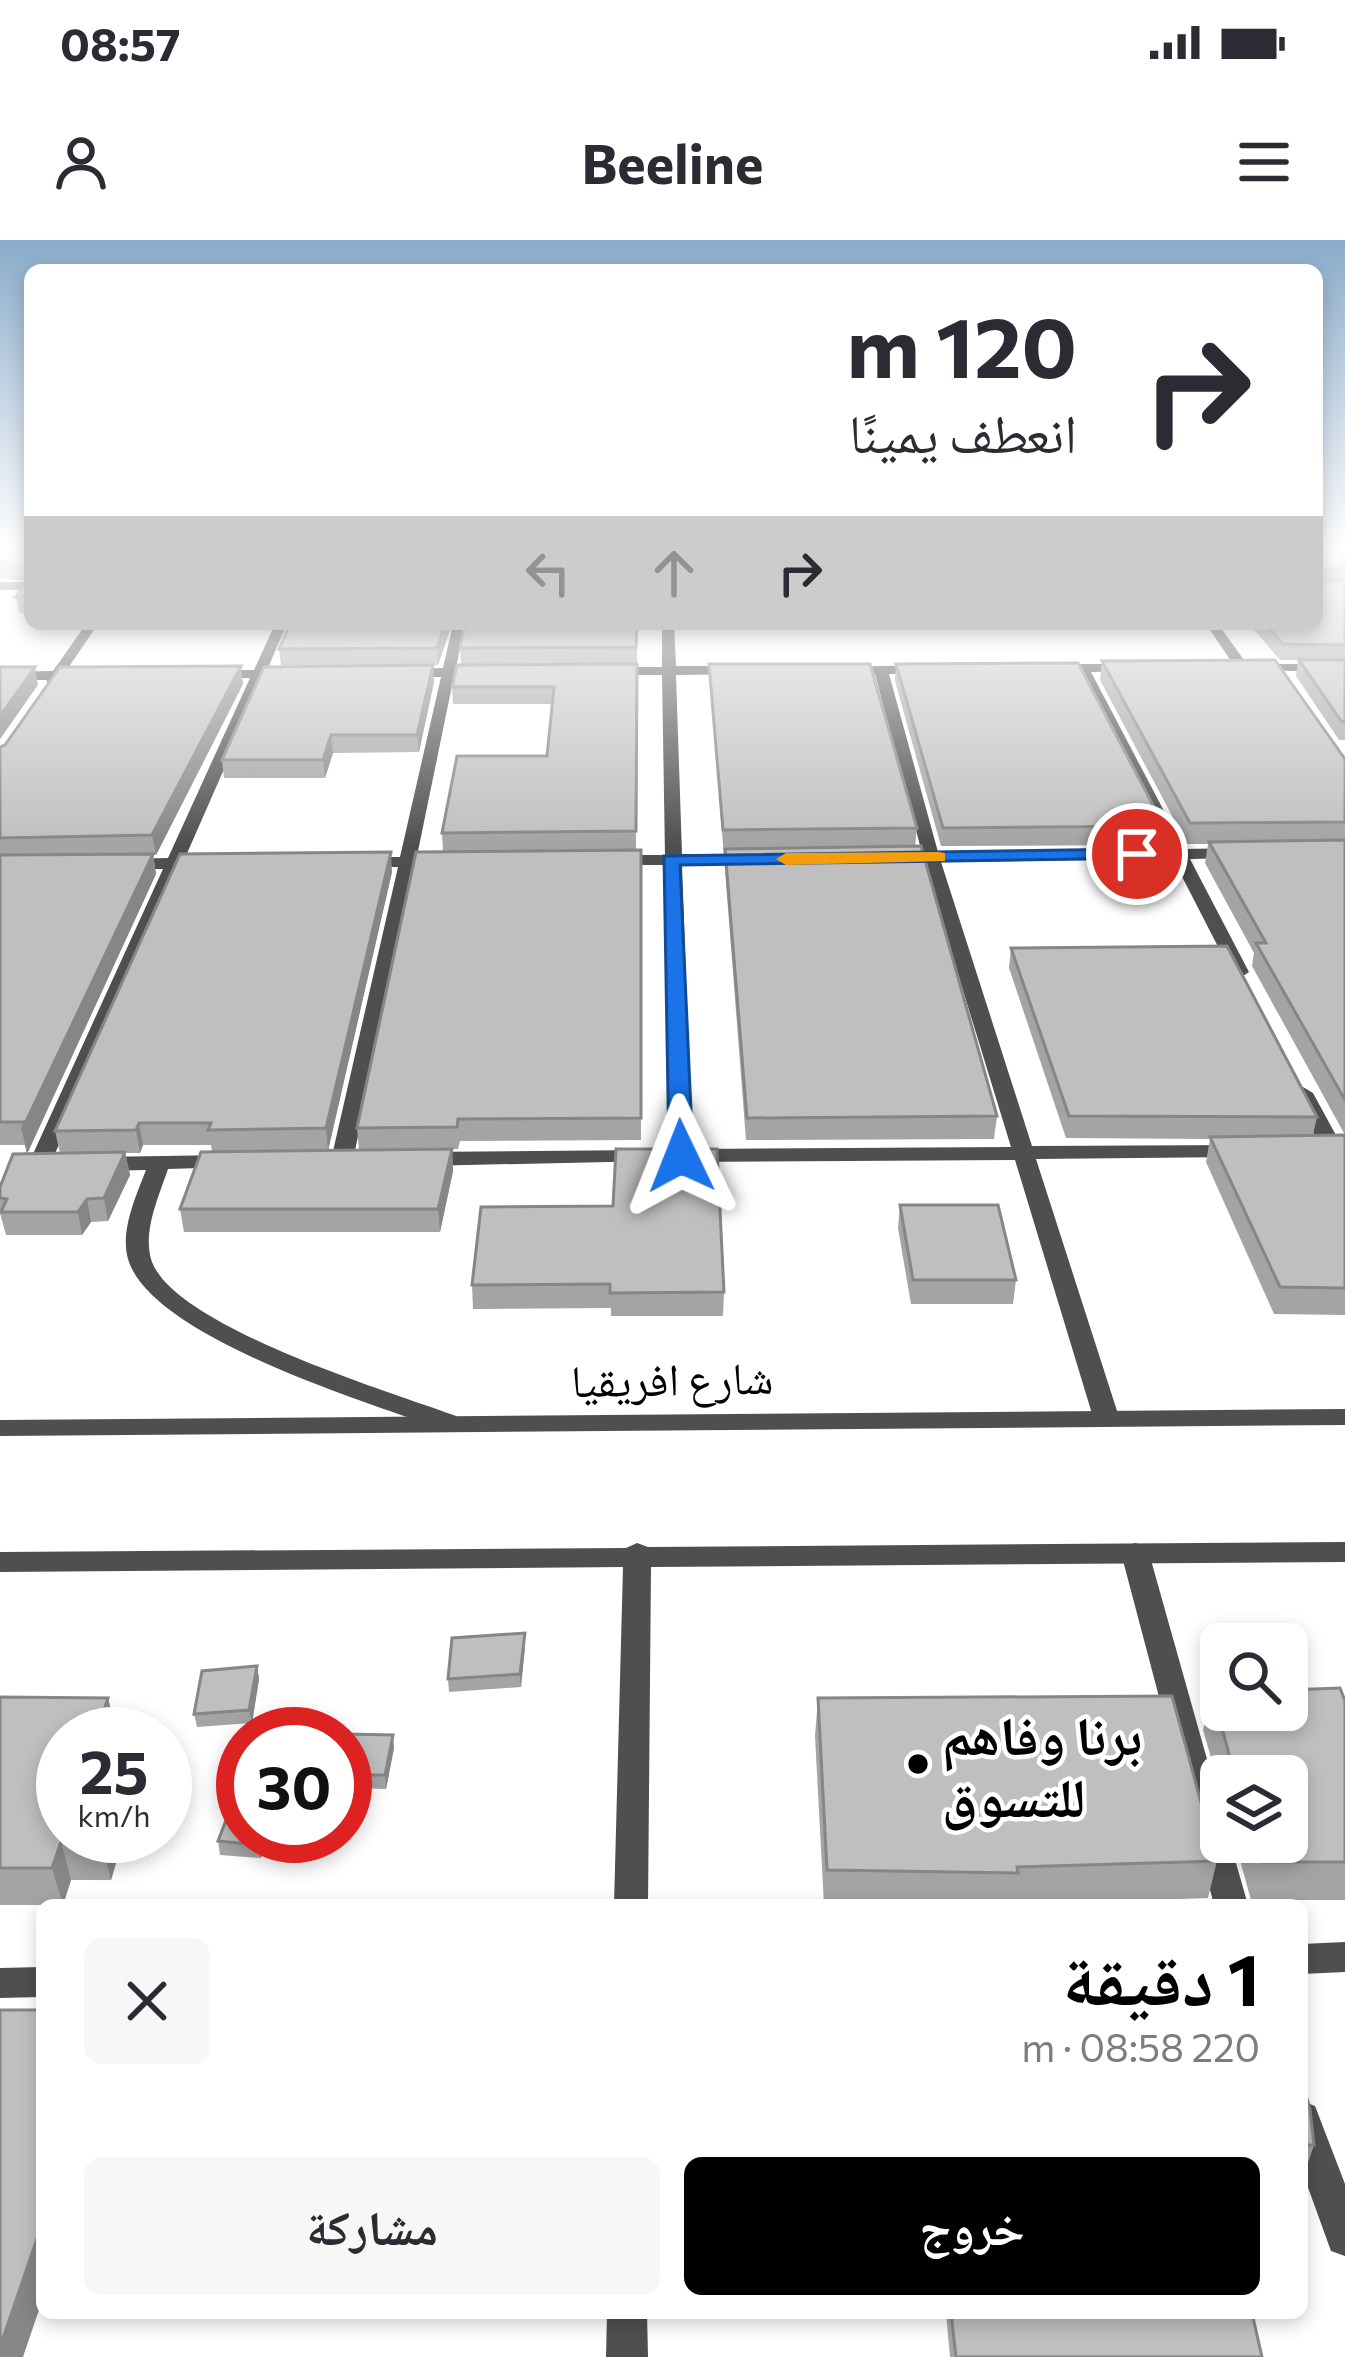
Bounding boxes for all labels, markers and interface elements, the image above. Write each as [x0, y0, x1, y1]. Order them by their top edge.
text: 08:57 [60, 15, 181, 70]
icon: person [48, 129, 114, 195]
text: Beeline [581, 129, 764, 195]
icon: menu [1231, 129, 1297, 195]
text: 120 m [847, 293, 1077, 395]
icon: right [1119, 312, 1275, 468]
text: انعطف يمينًا [849, 398, 1077, 464]
icon: left [515, 540, 581, 606]
icon: ahead [641, 540, 707, 606]
icon: right [767, 540, 833, 606]
pin [1086, 803, 1188, 905]
icon: arrive [1104, 821, 1170, 887]
position arrow [618, 1093, 744, 1219]
street label: شارع افريقيا [570, 1348, 774, 1410]
map controls [1200, 1623, 1308, 1863]
button: search [1200, 1623, 1308, 1731]
place label: برنا وفاهم للتسوق [942, 1700, 1142, 1831]
speed limit sign: 30 [216, 1707, 372, 1863]
text: 25 [79, 1733, 149, 1806]
marker: برنا وفاهم للتسوق [905, 1751, 931, 1777]
button: layers [1200, 1755, 1308, 1863]
text: km/h [78, 1796, 150, 1833]
text: 1 دقيقة [1062, 1933, 1260, 2021]
button: close [84, 1938, 210, 2064]
text: 220 m · 08:58 [1021, 2022, 1260, 2070]
button: مشاركة [84, 2157, 660, 2295]
button: خروج [684, 2157, 1260, 2295]

